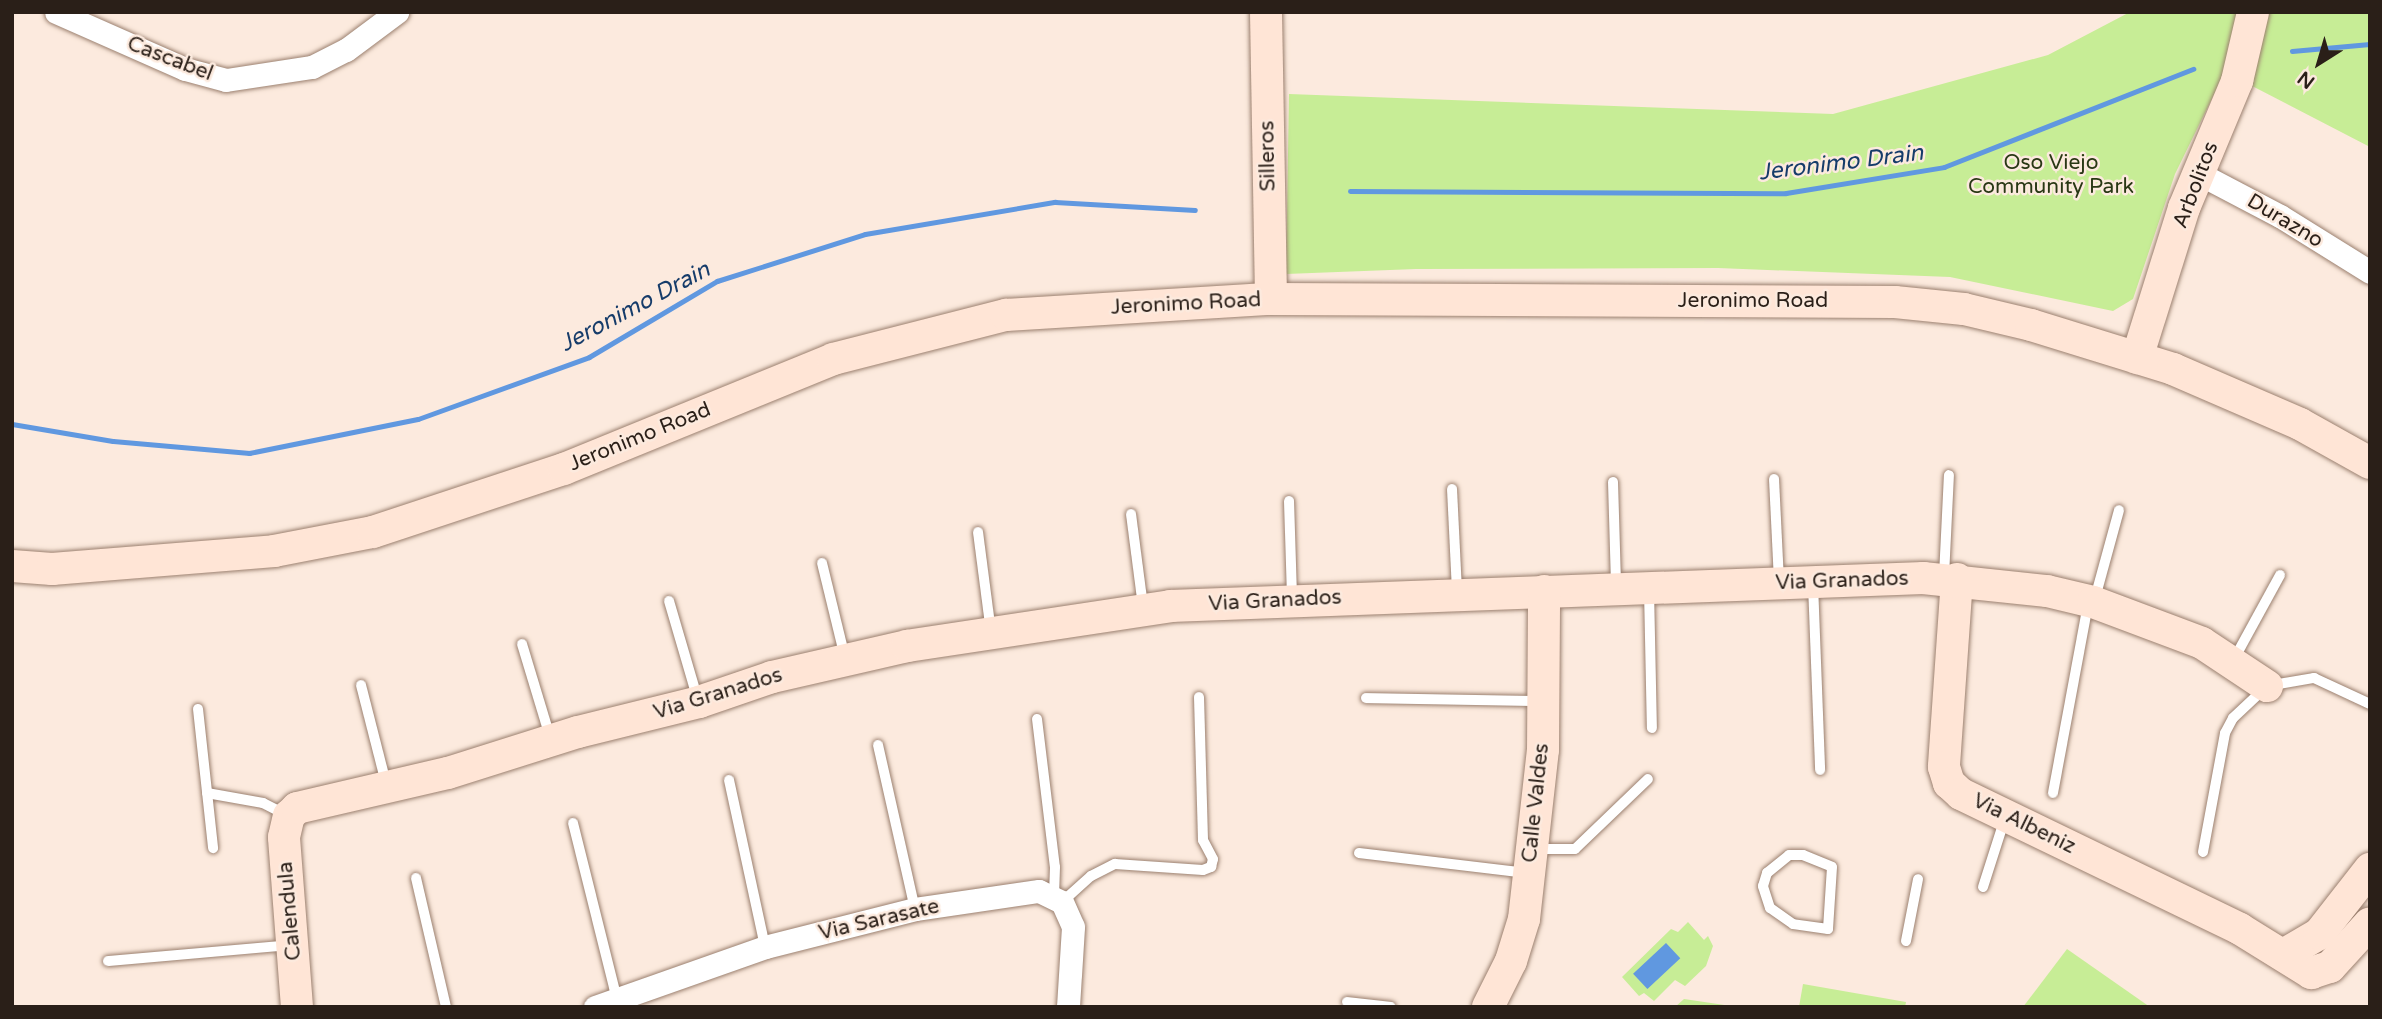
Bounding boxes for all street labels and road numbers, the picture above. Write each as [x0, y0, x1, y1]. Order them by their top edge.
street label: Cascabel [124, 31, 216, 87]
street label: Silleros [1255, 120, 1281, 192]
street label: Arbolitos [2168, 138, 2224, 232]
street label: Durazno [2242, 189, 2328, 253]
street label: Jeronimo Road [1110, 287, 1262, 321]
street label: Jeronimo Road [1678, 288, 1828, 314]
street label: Jeronimo Road [566, 397, 714, 477]
street label: Via Granados [1775, 566, 1909, 596]
street label: Via Granados [1208, 585, 1342, 617]
street label: Via Granados [651, 662, 785, 726]
street label: Calle Valdes [1517, 742, 1555, 864]
street label: Via Albeniz [1968, 788, 2080, 860]
street label: Calendula [273, 860, 307, 962]
street label: Via Sarasate [816, 894, 942, 946]

